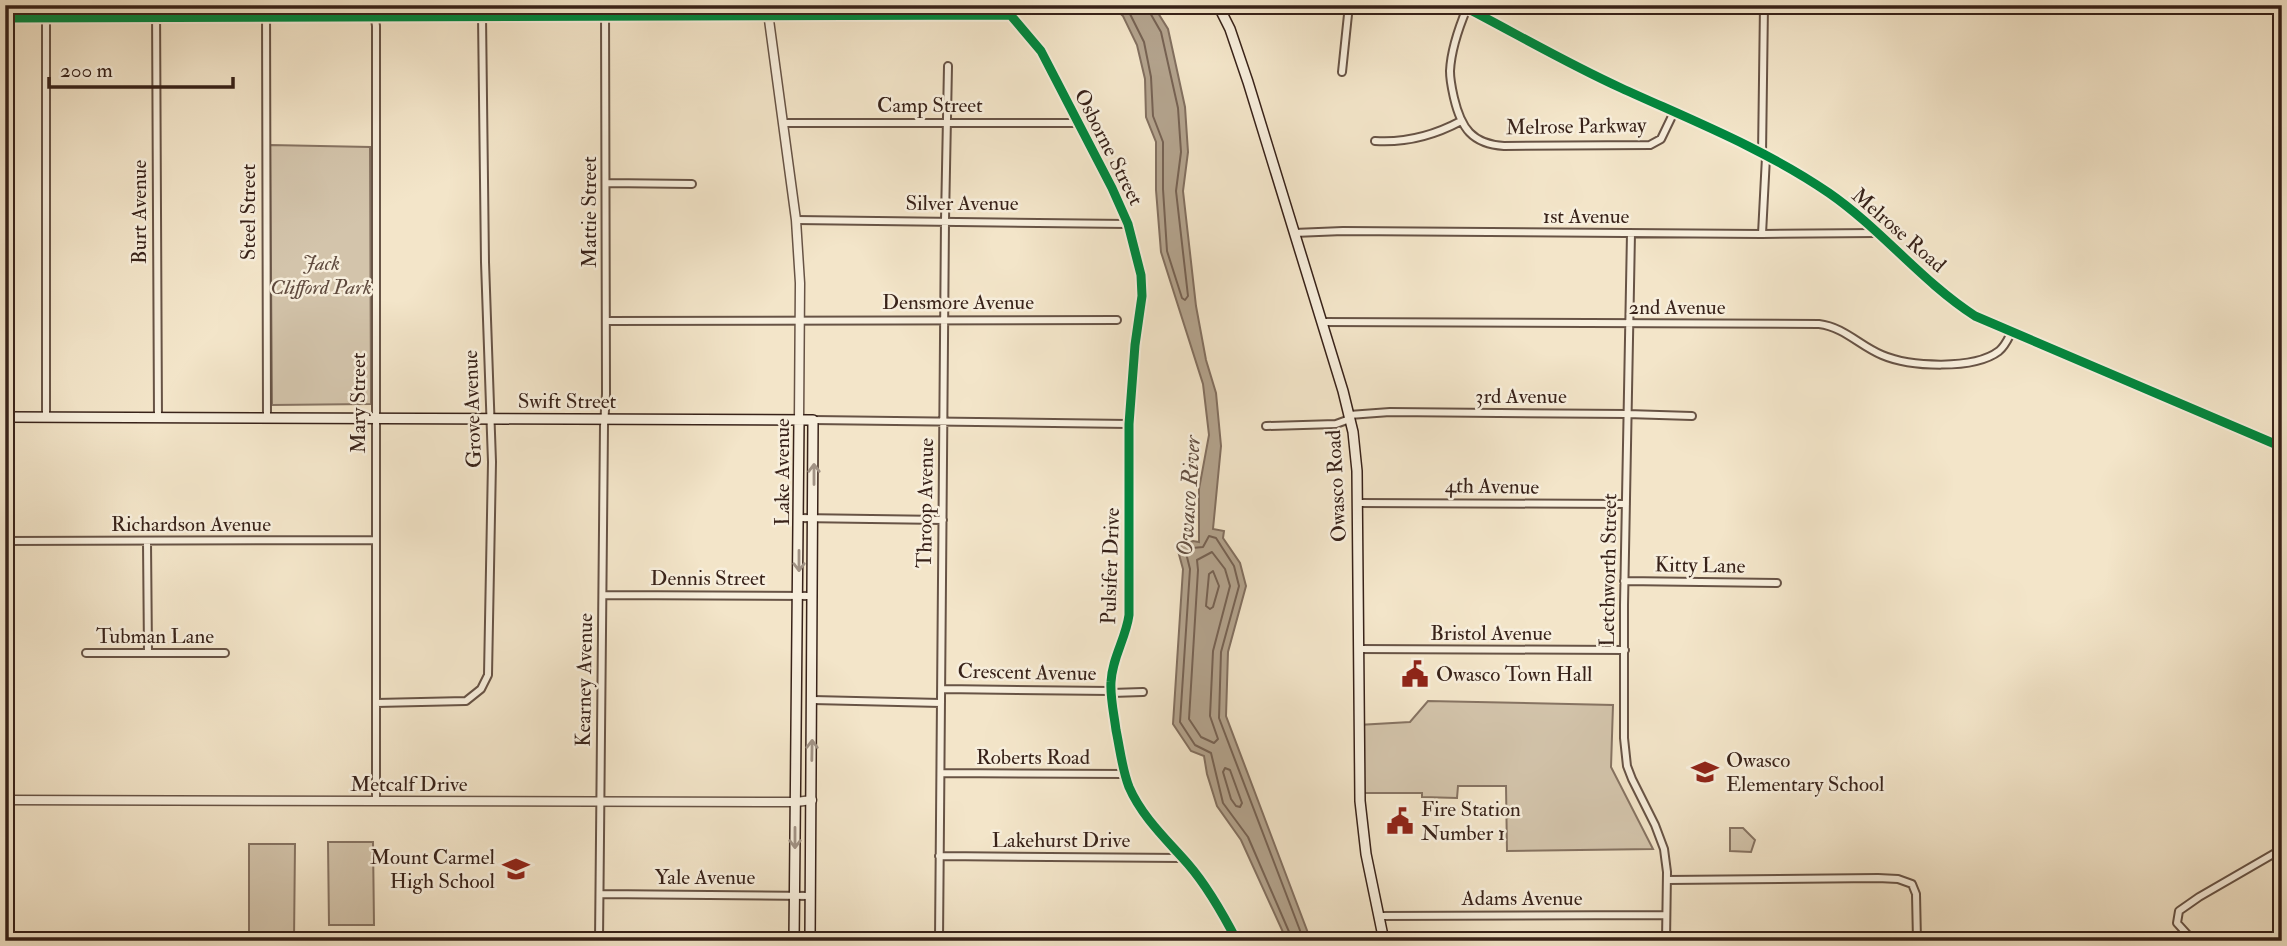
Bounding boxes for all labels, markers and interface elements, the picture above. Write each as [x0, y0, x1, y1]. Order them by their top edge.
scale bar [49, 46, 233, 90]
text: 200 m [60, 57, 113, 84]
street label: Osborne Street [1068, 84, 1150, 210]
street label: Camp Street [877, 92, 983, 119]
street label: Melrose Parkway [1505, 112, 1647, 141]
street label: Mattie Street [576, 156, 603, 268]
street label: Burt Avenue [126, 160, 153, 264]
street label: Steel Street [235, 164, 262, 260]
street label: Melrose Road [1846, 182, 1952, 279]
street label: Silver Avenue [905, 190, 1019, 217]
street label: 1st Avenue [1543, 203, 1630, 230]
park label: Jack Clifford Park [270, 250, 372, 301]
street label: Densmore Avenue [882, 289, 1034, 316]
street label: 2nd Avenue [1629, 294, 1726, 321]
street label: Grove Avenue [457, 349, 488, 469]
street label: Mary Street [345, 352, 372, 453]
street label: 3rd Avenue [1475, 383, 1567, 410]
street label: Swift Street [518, 388, 617, 415]
street label: Lake Avenue [769, 418, 796, 526]
street label: Owasco Road [1320, 428, 1353, 543]
water label: Owasco River [1170, 433, 1207, 557]
street label: Throop Avenue [911, 437, 940, 568]
one-way arrow [807, 462, 821, 485]
street label: 4th Avenue [1445, 472, 1540, 501]
street label: Letchworth Street [1594, 493, 1623, 647]
street label: Pulsifer Drive [1095, 507, 1126, 625]
street label: Richardson Avenue [111, 511, 271, 538]
one-way arrow [792, 550, 806, 573]
street label: Kitty Lane [1654, 551, 1746, 580]
street label: Dennis Street [650, 565, 766, 592]
street label: Kearney Avenue [570, 613, 599, 747]
street label: Bristol Avenue [1430, 620, 1552, 647]
street label: Tubman Lane [96, 623, 214, 650]
street label: Crescent Avenue [957, 658, 1097, 687]
public building icon: Owasco Town Hall [1400, 659, 1430, 689]
place label: Owasco Town Hall [1436, 661, 1593, 688]
one-way arrow [805, 739, 819, 762]
street label: Roberts Road [976, 744, 1091, 771]
place label: Owasco Elementary School [1726, 747, 1885, 798]
school or university icon: Owasco Elementary School [1690, 757, 1720, 787]
street label: Metcalf Drive [350, 771, 468, 798]
place label: Fire Station Number 1 [1421, 796, 1521, 847]
public building icon: Fire Station Number 1 [1385, 806, 1415, 836]
one-way arrow [789, 826, 802, 849]
street label: Lakehurst Drive [992, 827, 1130, 854]
place label: Mount Carmel High School [370, 844, 496, 895]
school or university icon: Mount Carmel High School [501, 854, 531, 884]
street label: Yale Avenue [655, 864, 755, 891]
street label: Adams Avenue [1460, 885, 1583, 912]

